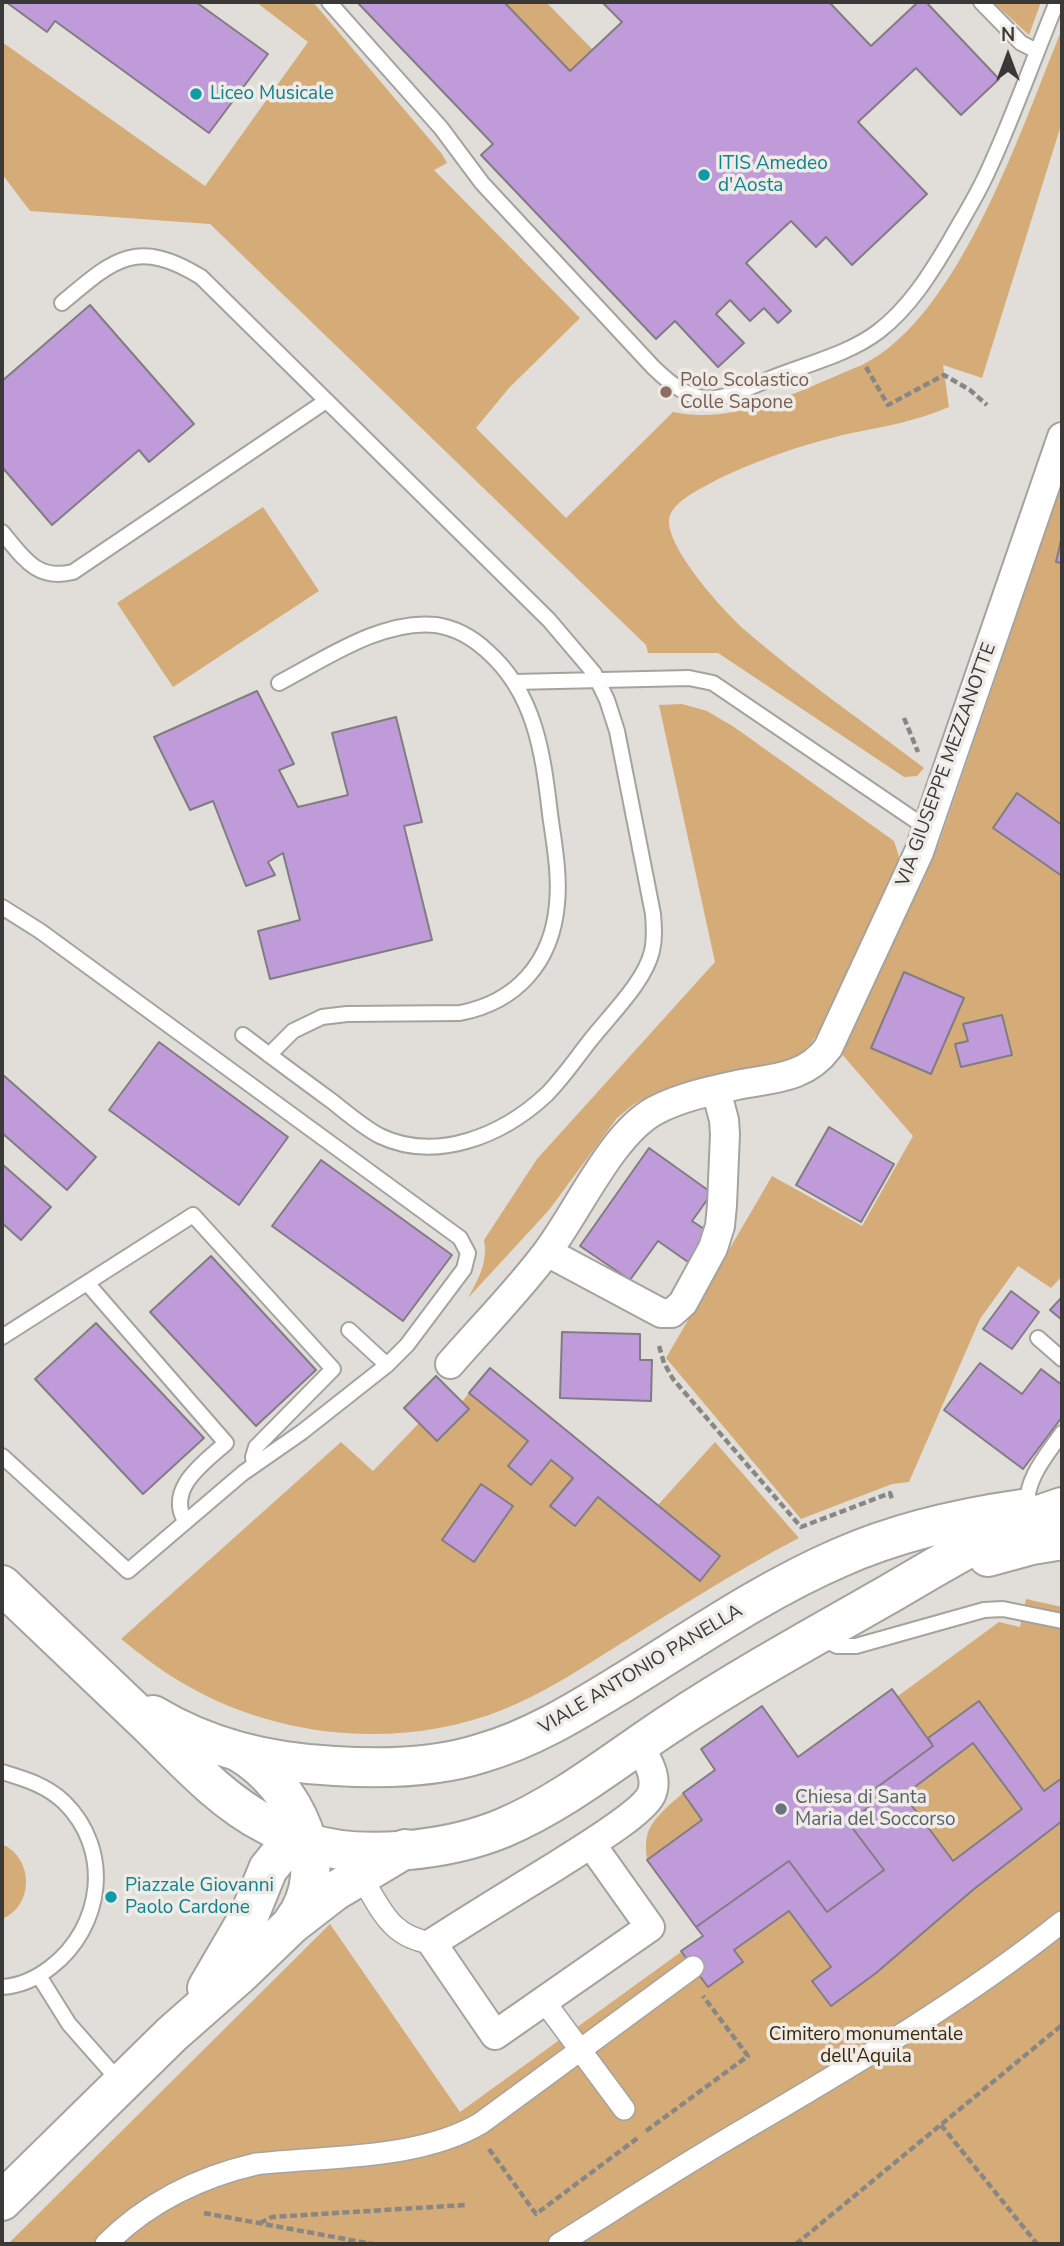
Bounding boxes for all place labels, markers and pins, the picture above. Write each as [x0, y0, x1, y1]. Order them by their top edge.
place label: Liceo Musicale [210, 83, 334, 105]
marker: Liceo Musicale [188, 86, 204, 102]
place label: ITIS Amedeo d'Aosta [718, 153, 828, 197]
marker: ITIS Amedeo d'Aosta [696, 167, 712, 183]
place label: Polo Scolastico Colle Sapone [680, 370, 809, 414]
marker: Polo Scolastico Colle Sapone [658, 384, 674, 400]
place label: Chiesa di Santa Maria del Soccorso [795, 1787, 956, 1831]
marker: Chiesa di Santa Maria del Soccorso [773, 1801, 789, 1817]
place label: Piazzale Giovanni Paolo Cardone [125, 1875, 274, 1919]
marker: Piazzale Giovanni Paolo Cardone [103, 1889, 119, 1905]

